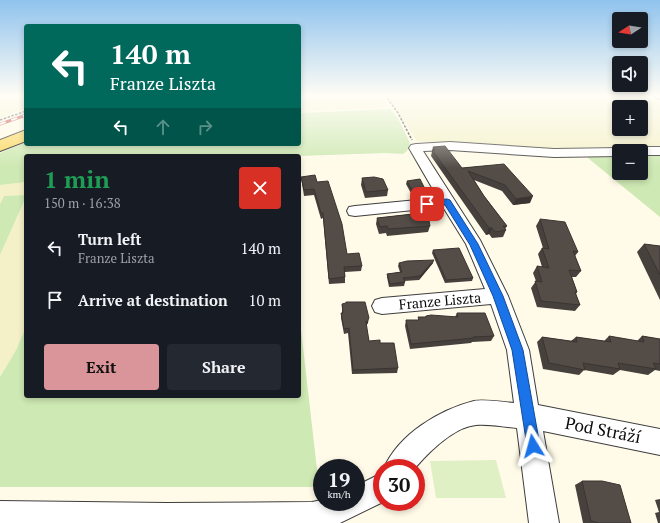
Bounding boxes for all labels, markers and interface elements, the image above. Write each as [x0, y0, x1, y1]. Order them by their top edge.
north arrow [612, 12, 648, 48]
map controls [612, 12, 648, 180]
text: 140 m [110, 35, 191, 72]
icon: left [44, 40, 96, 92]
button: sound [612, 56, 648, 92]
text: Franze Liszta [110, 71, 216, 95]
button: + [612, 100, 648, 136]
icon: left [110, 116, 132, 138]
icon: ahead [152, 116, 174, 138]
icon: right [194, 116, 216, 138]
button: − [612, 144, 648, 180]
text: 1 min [44, 163, 110, 195]
button: close [239, 167, 281, 209]
pin [410, 187, 444, 221]
icon: arrive [416, 193, 438, 215]
text: 150 m · 16:38 [44, 194, 121, 212]
text: Turn left [78, 229, 142, 249]
icon: left [44, 237, 66, 259]
text: 140 m [240, 238, 281, 258]
text: Franze Liszta [78, 249, 155, 267]
street label: Franze Liszta [398, 287, 482, 314]
icon: arrive [44, 289, 66, 311]
text: Arrive at destination [78, 290, 228, 310]
text: 10 m [248, 290, 281, 310]
button: Exit [44, 344, 159, 390]
button: Share [167, 344, 281, 390]
street label: Pod Stráží [563, 411, 643, 448]
position arrow [512, 425, 554, 467]
speed limit sign: 30 [373, 459, 425, 511]
text: 19 [328, 466, 350, 493]
text: km/h [327, 488, 351, 501]

